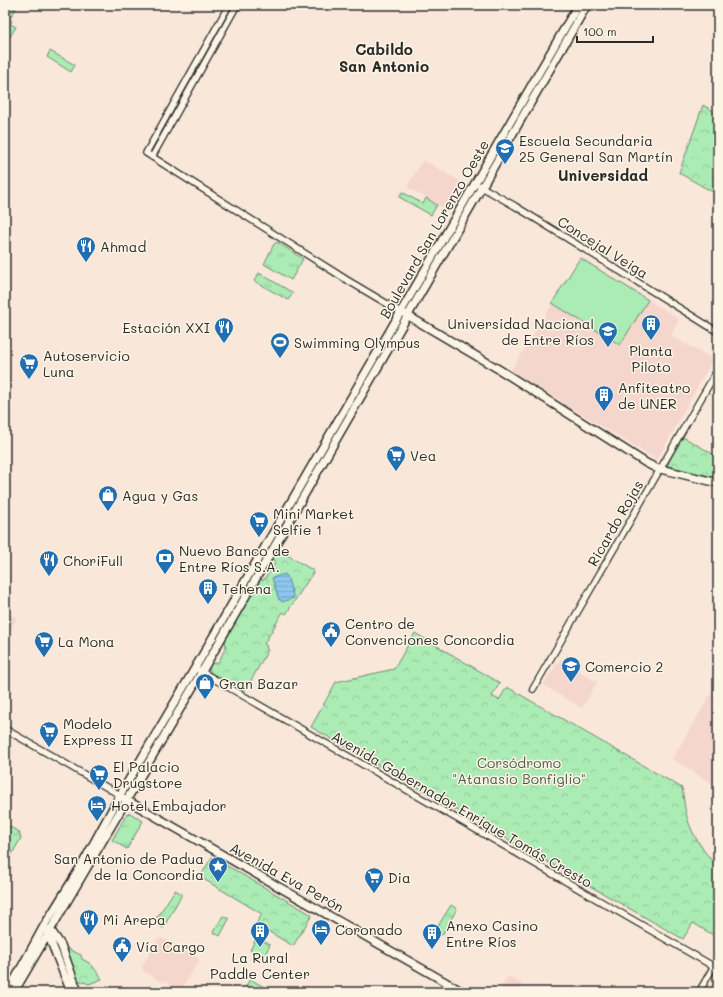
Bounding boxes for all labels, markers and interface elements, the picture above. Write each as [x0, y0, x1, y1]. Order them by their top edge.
scale bar [577, 18, 653, 44]
text: 100 m [583, 23, 617, 39]
district label: Cabildo San Antonio [339, 39, 429, 76]
place label: Escuela Secundaria 25 General San Martín [519, 131, 673, 166]
street label: Boulevard San Lorenzo Oeste [375, 136, 493, 322]
school or university icon: Escuela Secundaria 25 General San Martín [494, 137, 516, 165]
district label: Universidad [558, 165, 648, 185]
street label: Concejal Veiga [554, 212, 652, 282]
restaurant icon: Ahmad [75, 235, 97, 263]
place label: Ahmad [100, 237, 146, 256]
building icon: Planta Piloto [640, 313, 662, 341]
place label: Universidad Nacional de Entre Ríos [448, 314, 594, 349]
restaurant icon: Estación XXI [213, 316, 235, 344]
place label: Estación XXI [123, 318, 210, 337]
school or university icon: Universidad Nacional de Entre Ríos [597, 320, 619, 348]
sports icon: Swimming Olympus [269, 331, 291, 359]
place label: Swimming Olympus [294, 333, 420, 352]
place label: Planta Piloto [629, 341, 673, 376]
place label: Autoservicio Luna [43, 346, 130, 381]
supermarket icon: Autoservicio Luna [18, 352, 40, 380]
place label: Anfiteatro de UNER [618, 378, 690, 413]
building icon: Anfiteatro de UNER [593, 384, 615, 412]
supermarket icon: Vea [385, 444, 407, 472]
place label: Vea [410, 446, 436, 465]
street label: Ricardo Rojas [583, 477, 647, 569]
shop icon: Agua y Gas [97, 484, 119, 512]
place label: Agua y Gas [122, 486, 198, 505]
place label: Mini Market Selfie 1 [273, 504, 354, 539]
supermarket icon: Mini Market Selfie 1 [248, 510, 270, 538]
place label: Nuevo Banco de Entre Ríos S.A. [179, 541, 290, 576]
bank icon: Nuevo Banco de Entre Ríos S.A. [154, 547, 176, 575]
restaurant icon: ChoriFull [38, 549, 60, 577]
place label: ChoriFull [63, 551, 123, 570]
building icon: Tehena [197, 577, 219, 605]
place label: Tehena [222, 579, 272, 598]
place label: Centro de Convenciones Concordia [345, 614, 515, 649]
public building icon: Centro de Convenciones Concordia [320, 620, 342, 648]
supermarket icon: La Mona [33, 630, 55, 658]
place label: La Mona [58, 632, 115, 651]
school or university icon: Comercio 2 [560, 655, 582, 683]
place label: Comercio 2 [585, 657, 663, 676]
shop icon: Gran Bazar [194, 672, 216, 700]
place label: Gran Bazar [219, 674, 298, 693]
place label: Modelo Express II [63, 714, 133, 749]
supermarket icon: Modelo Express II [38, 720, 60, 748]
street label: Avenida Gobernador Enrique Tomás Cresto [328, 726, 596, 892]
park label: Corsódromo "Atanasio Bonfiglio" [452, 753, 586, 788]
place label: El Palacio Drugstore [113, 757, 182, 792]
supermarket icon: El Palacio Drugstore [88, 763, 110, 791]
hotel icon: Hotel Embajador [86, 794, 108, 822]
place label: Hotel Embajador [111, 796, 227, 815]
street label: Avenida Eva Perón [227, 838, 347, 916]
place label: San Antonio de Padua de la Concordia [54, 849, 204, 884]
place icon: San Antonio de Padua de la Concordia [207, 855, 229, 883]
supermarket icon: Dia [363, 866, 385, 894]
place label: Dia [388, 868, 411, 887]
restaurant icon: Mi Arepa [78, 908, 100, 936]
place label: Mi Arepa [103, 910, 166, 929]
place label: Anexo Casino Entre Ríos [446, 916, 538, 951]
hotel icon: Coronado [310, 918, 332, 946]
building icon: La Rural Paddle Center [249, 920, 271, 948]
place label: Coronado [335, 920, 402, 939]
building icon: Anexo Casino Entre Ríos [421, 922, 443, 950]
public building icon: Vía Cargo [111, 935, 133, 963]
place label: Vía Cargo [136, 937, 205, 956]
place label: La Rural Paddle Center [210, 948, 310, 983]

